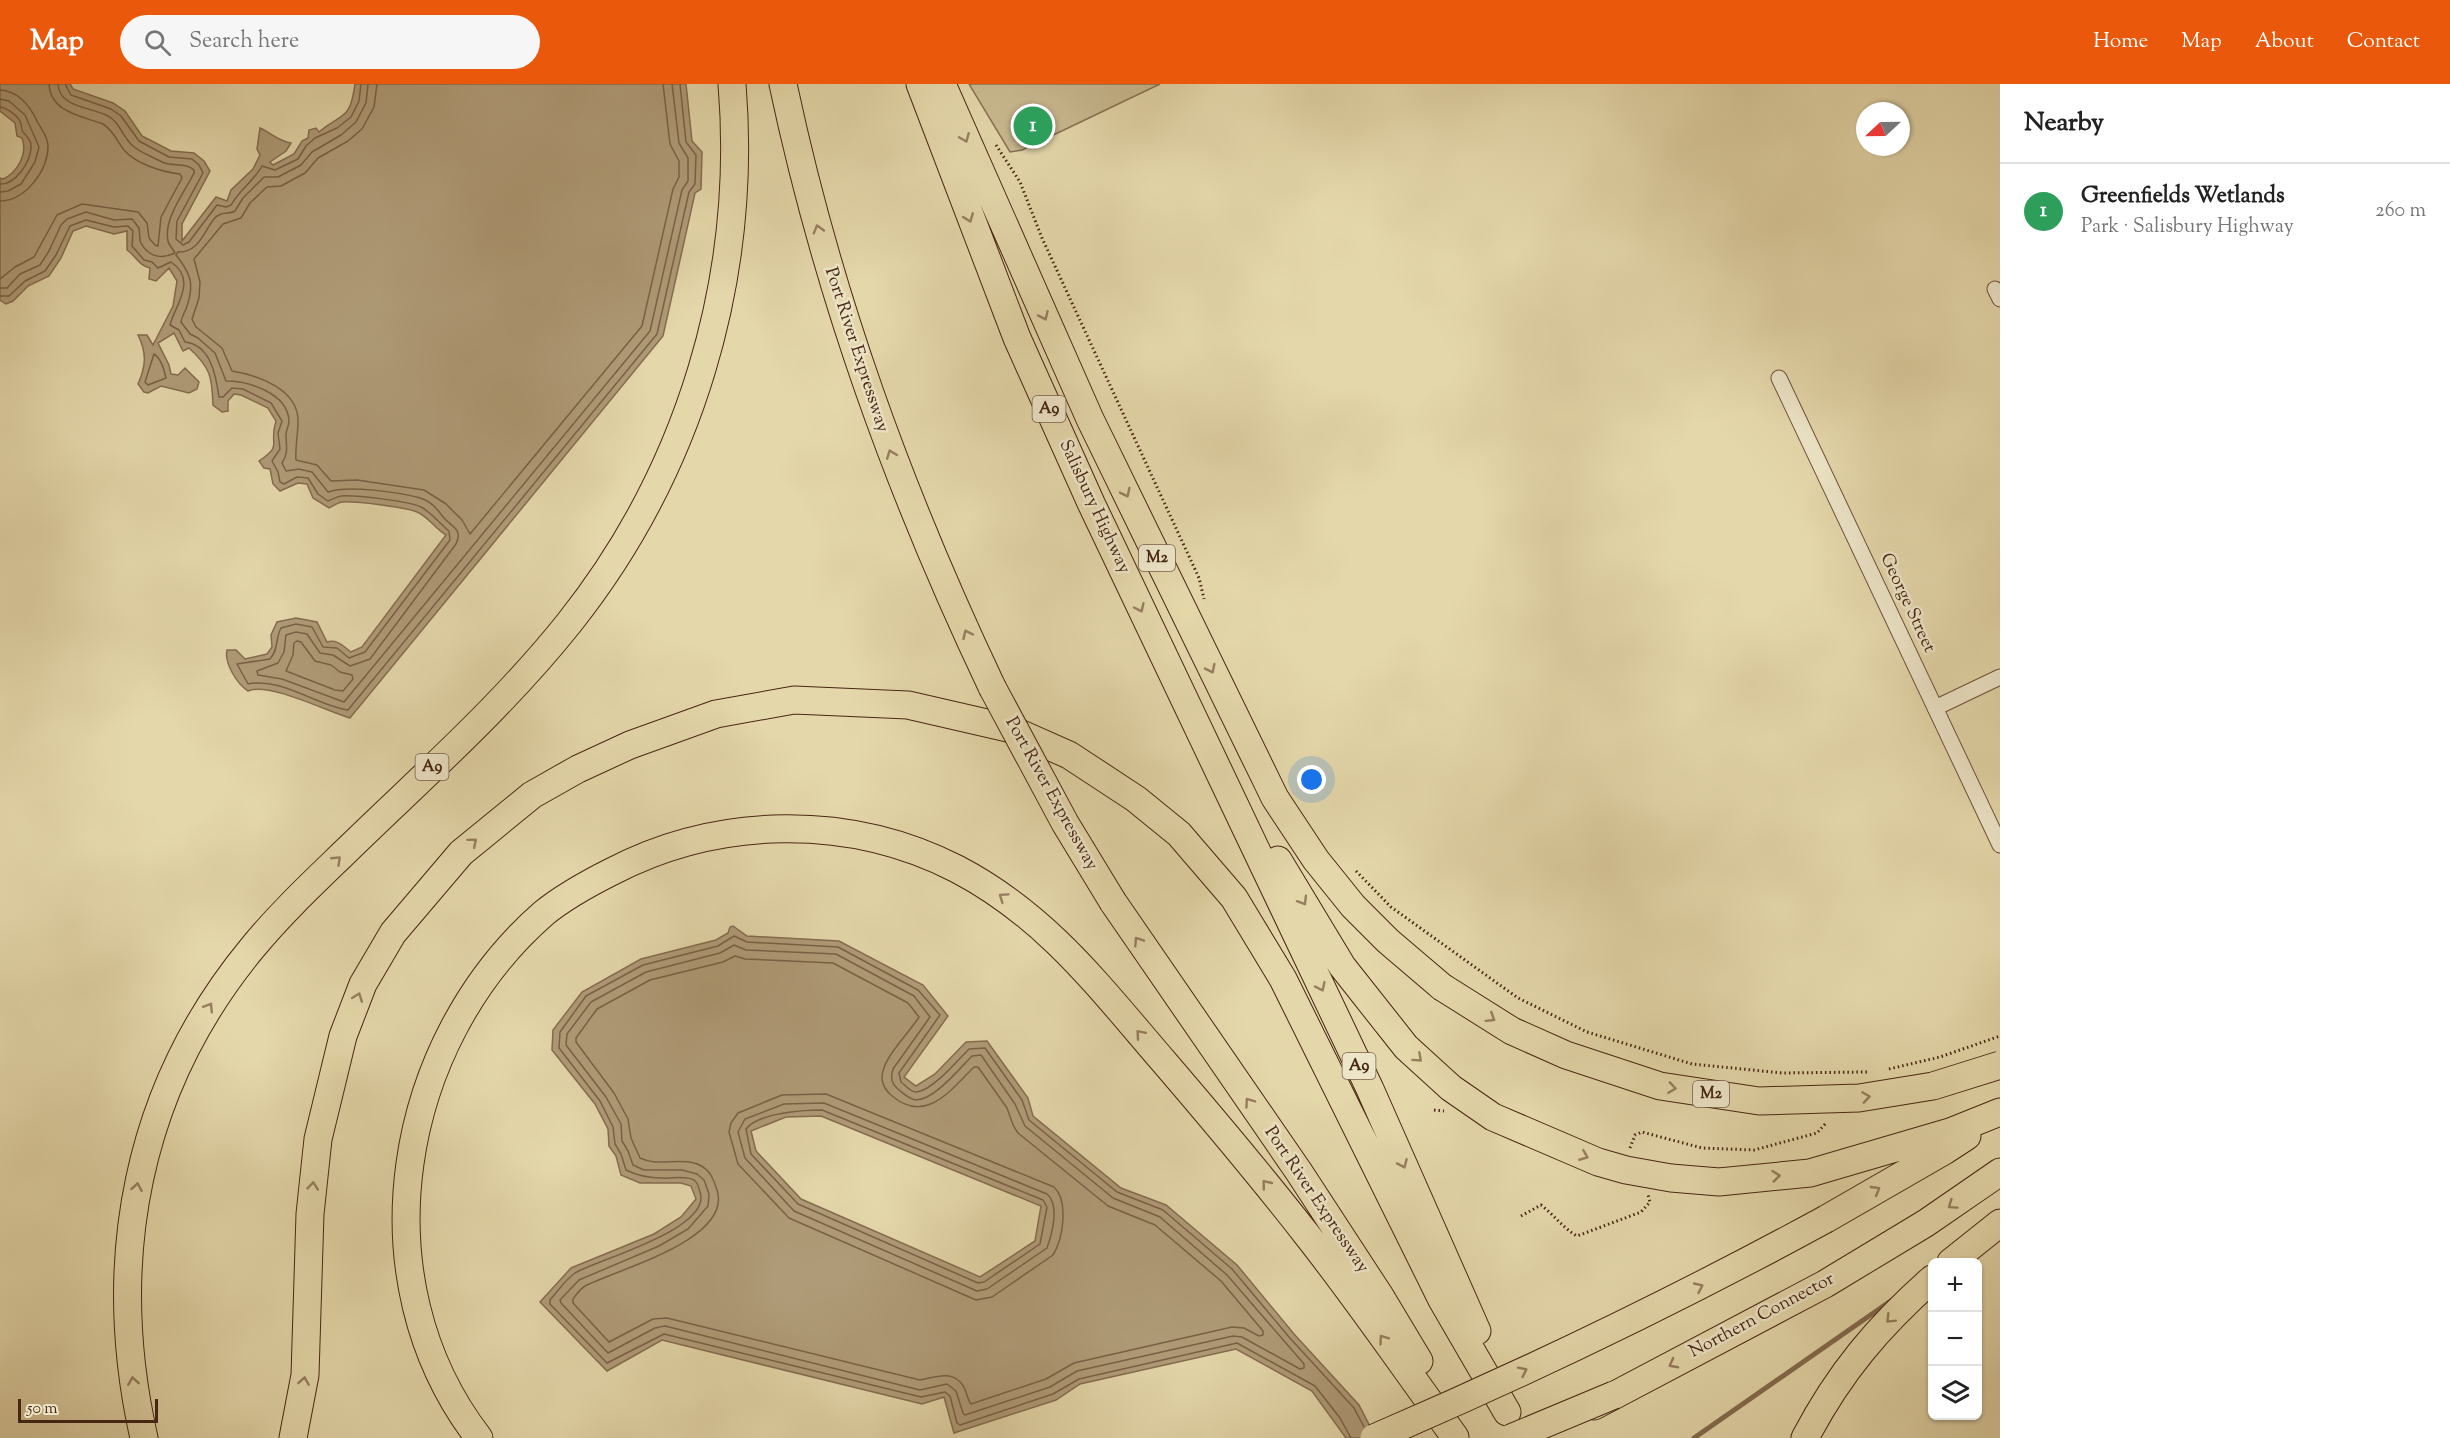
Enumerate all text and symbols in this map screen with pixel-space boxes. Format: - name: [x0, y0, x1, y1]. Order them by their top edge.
- search box: [120, 15, 540, 69]
- text: Map: [30, 22, 84, 62]
- icon: search: [141, 26, 174, 59]
- text: Search here: [189, 26, 299, 58]
- text: Home: [2093, 27, 2148, 57]
- text: Map: [2181, 27, 2222, 57]
- text: About: [2255, 27, 2314, 57]
- text: Contact: [2347, 27, 2420, 57]
- north arrow: [1856, 102, 1910, 156]
- pin: 1: [1014, 104, 1052, 148]
- text: Nearby: [2024, 105, 2104, 142]
- one-way arrow: [958, 131, 970, 142]
- text: Greenfields Wetlands: [2081, 181, 2285, 213]
- text: 1: [2040, 197, 2047, 226]
- text: 260 m: [2375, 197, 2426, 226]
- one-way arrow: [962, 212, 975, 222]
- text: Park · Salisbury Highway: [2081, 213, 2294, 242]
- one-way arrow: [813, 224, 826, 234]
- street label: Port River Expressway: [817, 264, 895, 436]
- one-way arrow: [1037, 310, 1049, 321]
- road number: A9: [1032, 396, 1066, 422]
- street label: Salisbury Highway: [1052, 436, 1136, 578]
- one-way arrow: [886, 450, 898, 461]
- one-way arrow: [1119, 487, 1131, 498]
- road number: M2: [1139, 545, 1175, 571]
- street label: George Street: [1873, 549, 1941, 657]
- one-way arrow: [1133, 601, 1145, 612]
- one-way arrow: [963, 629, 975, 640]
- one-way arrow: [1203, 662, 1215, 673]
- street label: Port River Expressway: [998, 712, 1104, 876]
- road number: A9: [416, 754, 448, 780]
- your location: [1297, 765, 1326, 794]
- one-way arrow: [467, 838, 478, 849]
- one-way arrow: [330, 856, 340, 867]
- one-way arrow: [999, 893, 1010, 904]
- one-way arrow: [1296, 895, 1308, 905]
- one-way arrow: [1134, 937, 1146, 947]
- one-way arrow: [1314, 980, 1326, 991]
- one-way arrow: [351, 992, 363, 1003]
- one-way arrow: [202, 1003, 214, 1013]
- one-way arrow: [1485, 1010, 1495, 1022]
- one-way arrow: [1136, 1030, 1147, 1041]
- one-way arrow: [1411, 1051, 1422, 1062]
- road number: A9: [1342, 1053, 1376, 1079]
- road number: M2: [1693, 1081, 1729, 1107]
- one-way arrow: [1668, 1082, 1677, 1094]
- one-way arrow: [1861, 1091, 1871, 1103]
- one-way arrow: [1245, 1097, 1256, 1108]
- street label: Port River Expressway: [1257, 1121, 1375, 1279]
- one-way arrow: [1578, 1149, 1589, 1161]
- one-way arrow: [1396, 1157, 1408, 1168]
- one-way arrow: [1771, 1170, 1780, 1183]
- one-way arrow: [1262, 1179, 1273, 1190]
- one-way arrow: [306, 1181, 319, 1190]
- one-way arrow: [131, 1182, 143, 1191]
- one-way arrow: [1870, 1185, 1881, 1197]
- one-way arrow: [1947, 1198, 1958, 1209]
- map controls: [1928, 1258, 1982, 1420]
- button: +: [1928, 1258, 1982, 1312]
- street label: Northern Connector: [1685, 1267, 1839, 1365]
- one-way arrow: [1693, 1282, 1704, 1294]
- one-way arrow: [1886, 1312, 1897, 1323]
- button: −: [1928, 1312, 1982, 1366]
- one-way arrow: [1380, 1335, 1391, 1346]
- one-way arrow: [1669, 1357, 1679, 1368]
- one-way arrow: [1517, 1366, 1528, 1378]
- button: layers: [1928, 1366, 1982, 1420]
- one-way arrow: [127, 1376, 139, 1385]
- one-way arrow: [297, 1376, 310, 1386]
- scale bar: [18, 1396, 158, 1424]
- text: 50 m: [27, 1398, 58, 1421]

